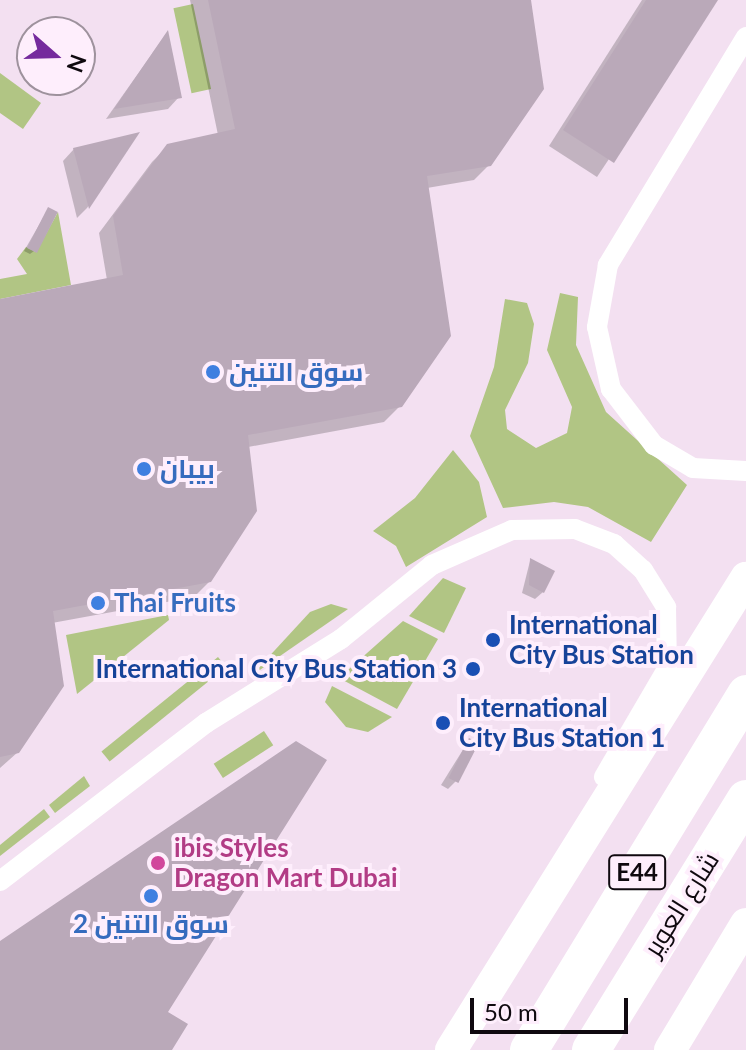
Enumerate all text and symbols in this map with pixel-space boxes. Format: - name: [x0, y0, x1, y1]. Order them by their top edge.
- north arrow: [16, 16, 96, 96]
- text: N: [62, 51, 93, 76]
- place label: سوق التنين: [229, 356, 363, 388]
- marker: سوق التنين: [204, 363, 222, 381]
- place label: بيبان: [160, 453, 215, 485]
- marker: بيبان: [135, 460, 153, 478]
- place label: Thai Fruits: [114, 587, 236, 619]
- marker: Thai Fruits: [89, 594, 107, 612]
- place label: International City Bus Station: [509, 609, 695, 670]
- marker: International City Bus Station: [484, 631, 502, 649]
- place label: International City Bus Station 3: [95, 653, 457, 685]
- marker: International City Bus Station 3: [464, 660, 482, 678]
- place label: International City Bus Station 1: [459, 692, 666, 754]
- marker: International City Bus Station 1: [434, 714, 452, 732]
- place label: ibis Styles Dragon Mart Dubai: [174, 832, 398, 894]
- street label: شارع العوير: [637, 846, 725, 962]
- road number: E44: [607, 852, 667, 892]
- marker: ibis Styles Dragon Mart Dubai: [149, 854, 167, 872]
- marker: سوق التنين 2: [142, 887, 160, 905]
- place label: سوق التنين 2: [73, 908, 229, 940]
- scale bar: [474, 982, 632, 1032]
- text: 50 m: [484, 997, 538, 1026]

